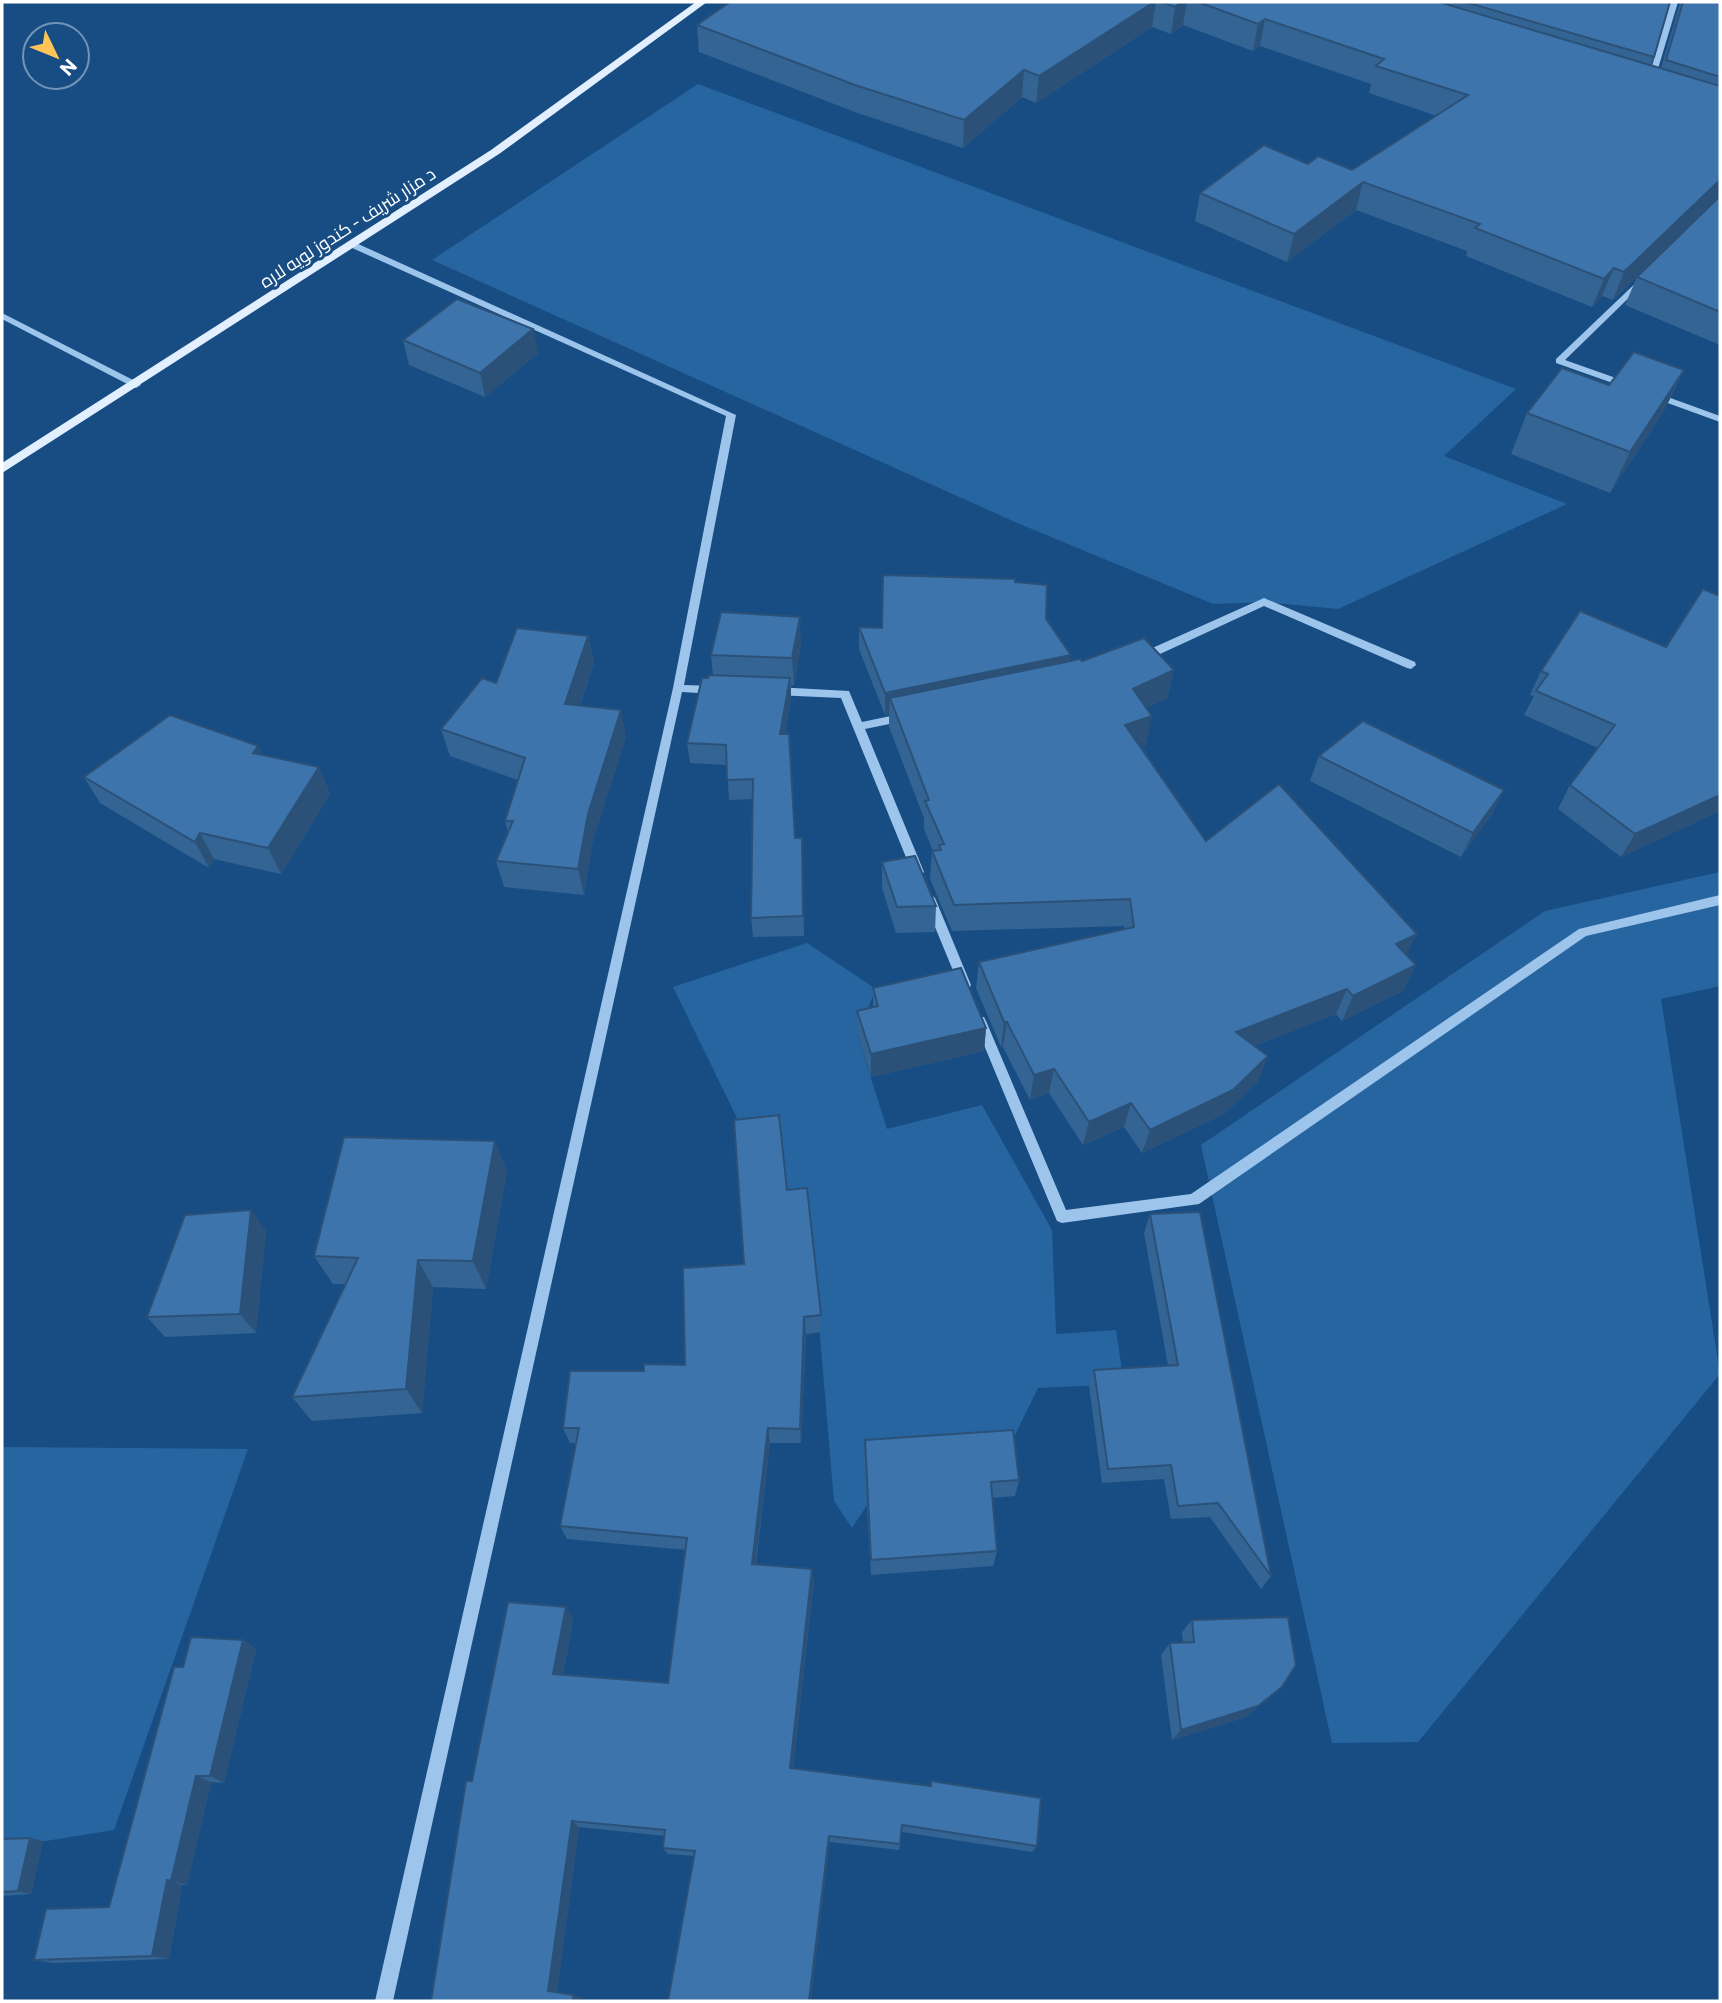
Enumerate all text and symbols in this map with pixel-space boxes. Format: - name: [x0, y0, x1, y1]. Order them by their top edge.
- north arrow: [21, 21, 91, 91]
- text: N: [56, 55, 82, 81]
- street label: د مزار شریف - کندوز لویه لاره: [255, 162, 440, 293]

